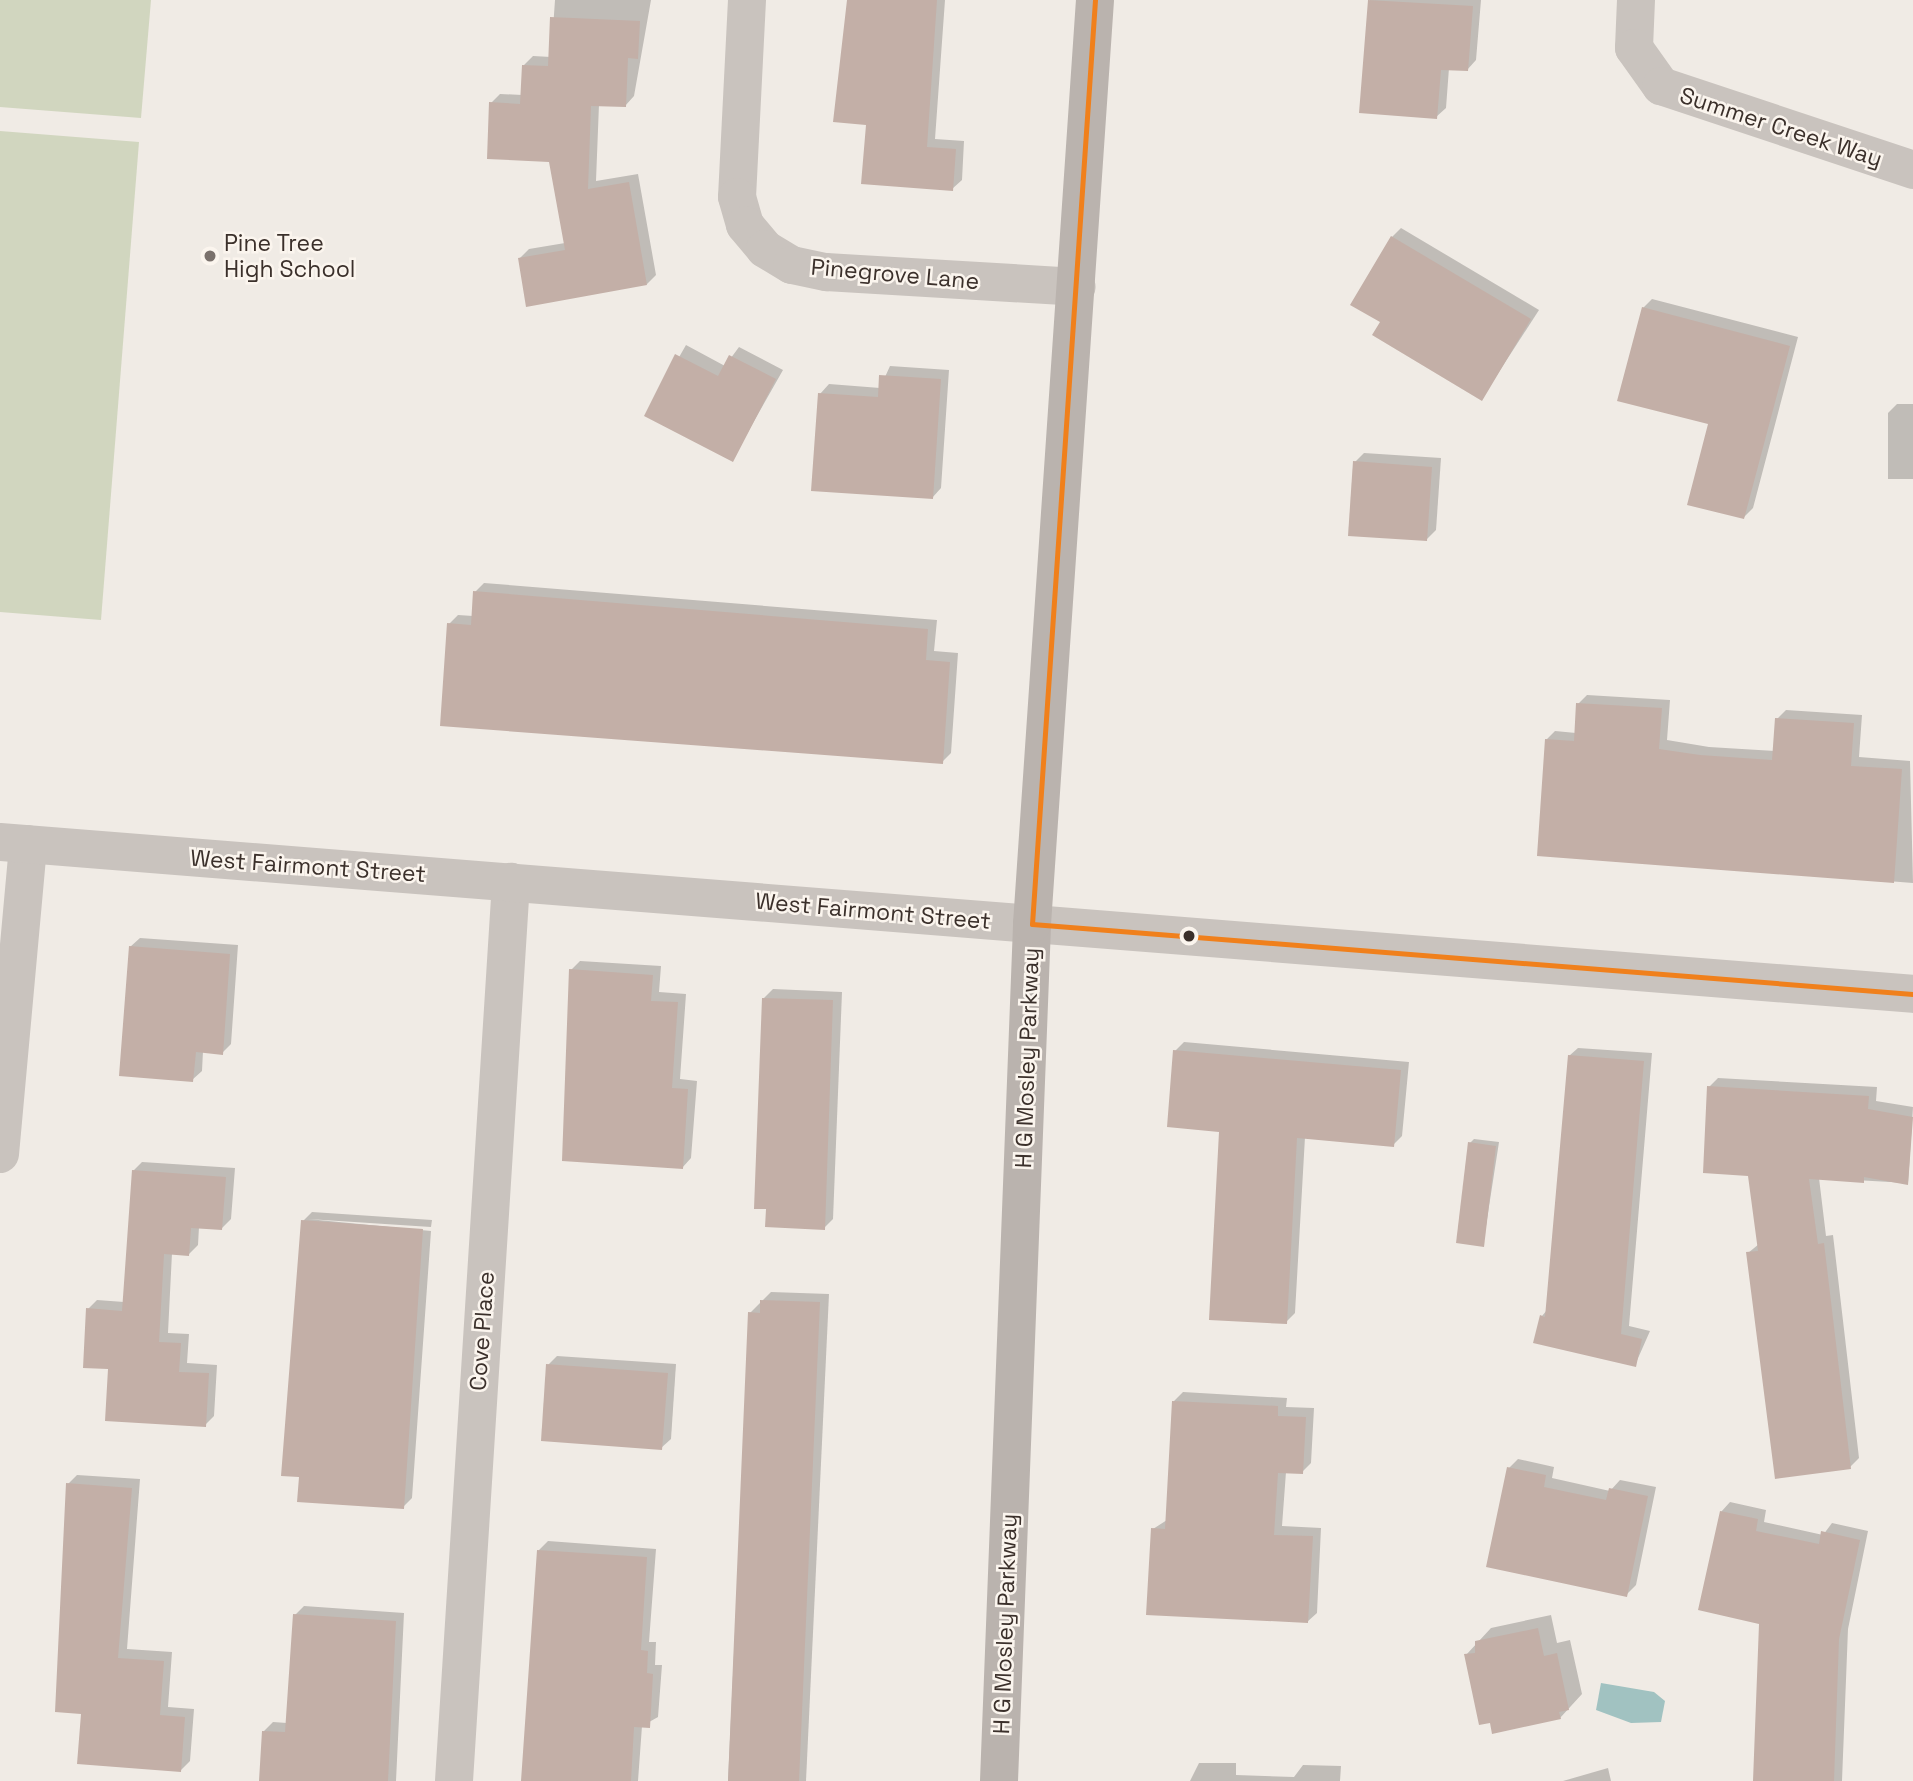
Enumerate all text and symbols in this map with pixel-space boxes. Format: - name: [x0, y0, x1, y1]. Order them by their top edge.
- street label: Summer Creek Way: [1676, 81, 1886, 173]
- place label: Pine Tree High School: [224, 229, 356, 283]
- marker: Pine Tree High School: [202, 248, 218, 264]
- street label: Pinegrove Lane: [810, 253, 980, 295]
- street label: West Fairmont Street: [189, 844, 427, 888]
- street label: West Fairmont Street: [754, 887, 992, 935]
- unlabelled marker: [1182, 929, 1196, 943]
- street label: H G Mosley Parkway: [1009, 947, 1045, 1169]
- street label: Cove Place: [464, 1270, 500, 1392]
- street label: H G Mosley Parkway: [987, 1513, 1023, 1735]

